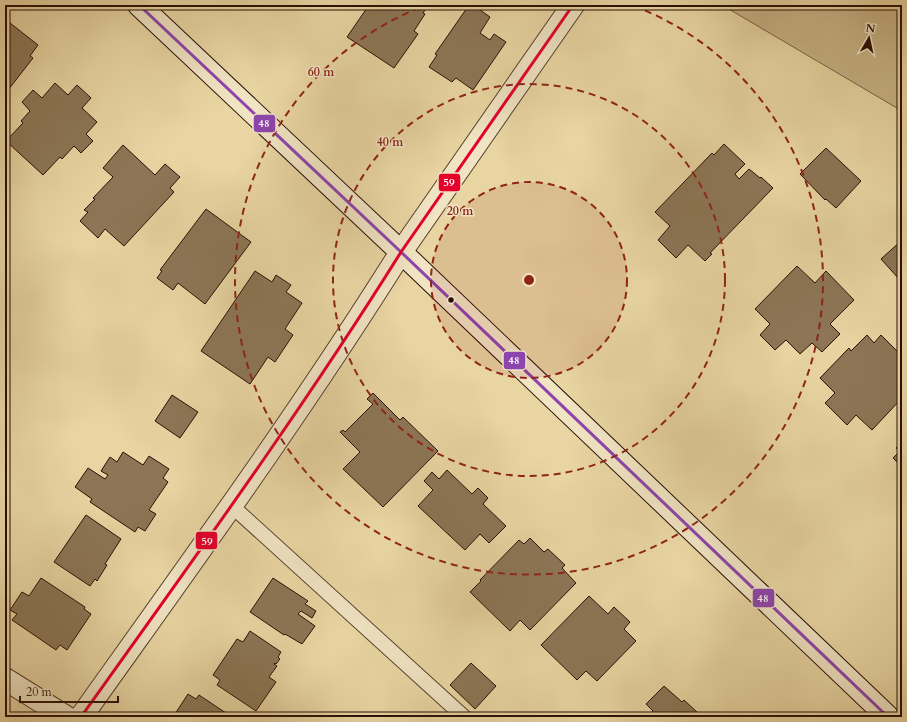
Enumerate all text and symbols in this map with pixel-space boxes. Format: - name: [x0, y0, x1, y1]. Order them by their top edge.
- north arrow: [849, 18, 889, 58]
- text: N: [865, 20, 877, 37]
- text: 60 m: [308, 64, 335, 80]
- line badge: 48: [253, 114, 276, 133]
- text: 48: [258, 116, 270, 131]
- text: 40 m: [377, 134, 404, 150]
- line badge: 59: [438, 173, 461, 192]
- text: 59: [443, 175, 455, 190]
- text: 20 m: [447, 203, 474, 219]
- centre of rings: [522, 273, 536, 287]
- unlabelled marker: [446, 295, 456, 305]
- line badge: 48: [503, 351, 526, 370]
- text: 48: [508, 353, 520, 368]
- line badge: 59: [195, 531, 218, 550]
- text: 59: [201, 534, 213, 549]
- line badge: 48: [752, 588, 775, 608]
- text: 48: [757, 591, 769, 606]
- scale bar: [20, 678, 118, 704]
- text: 20 m: [26, 684, 53, 700]

